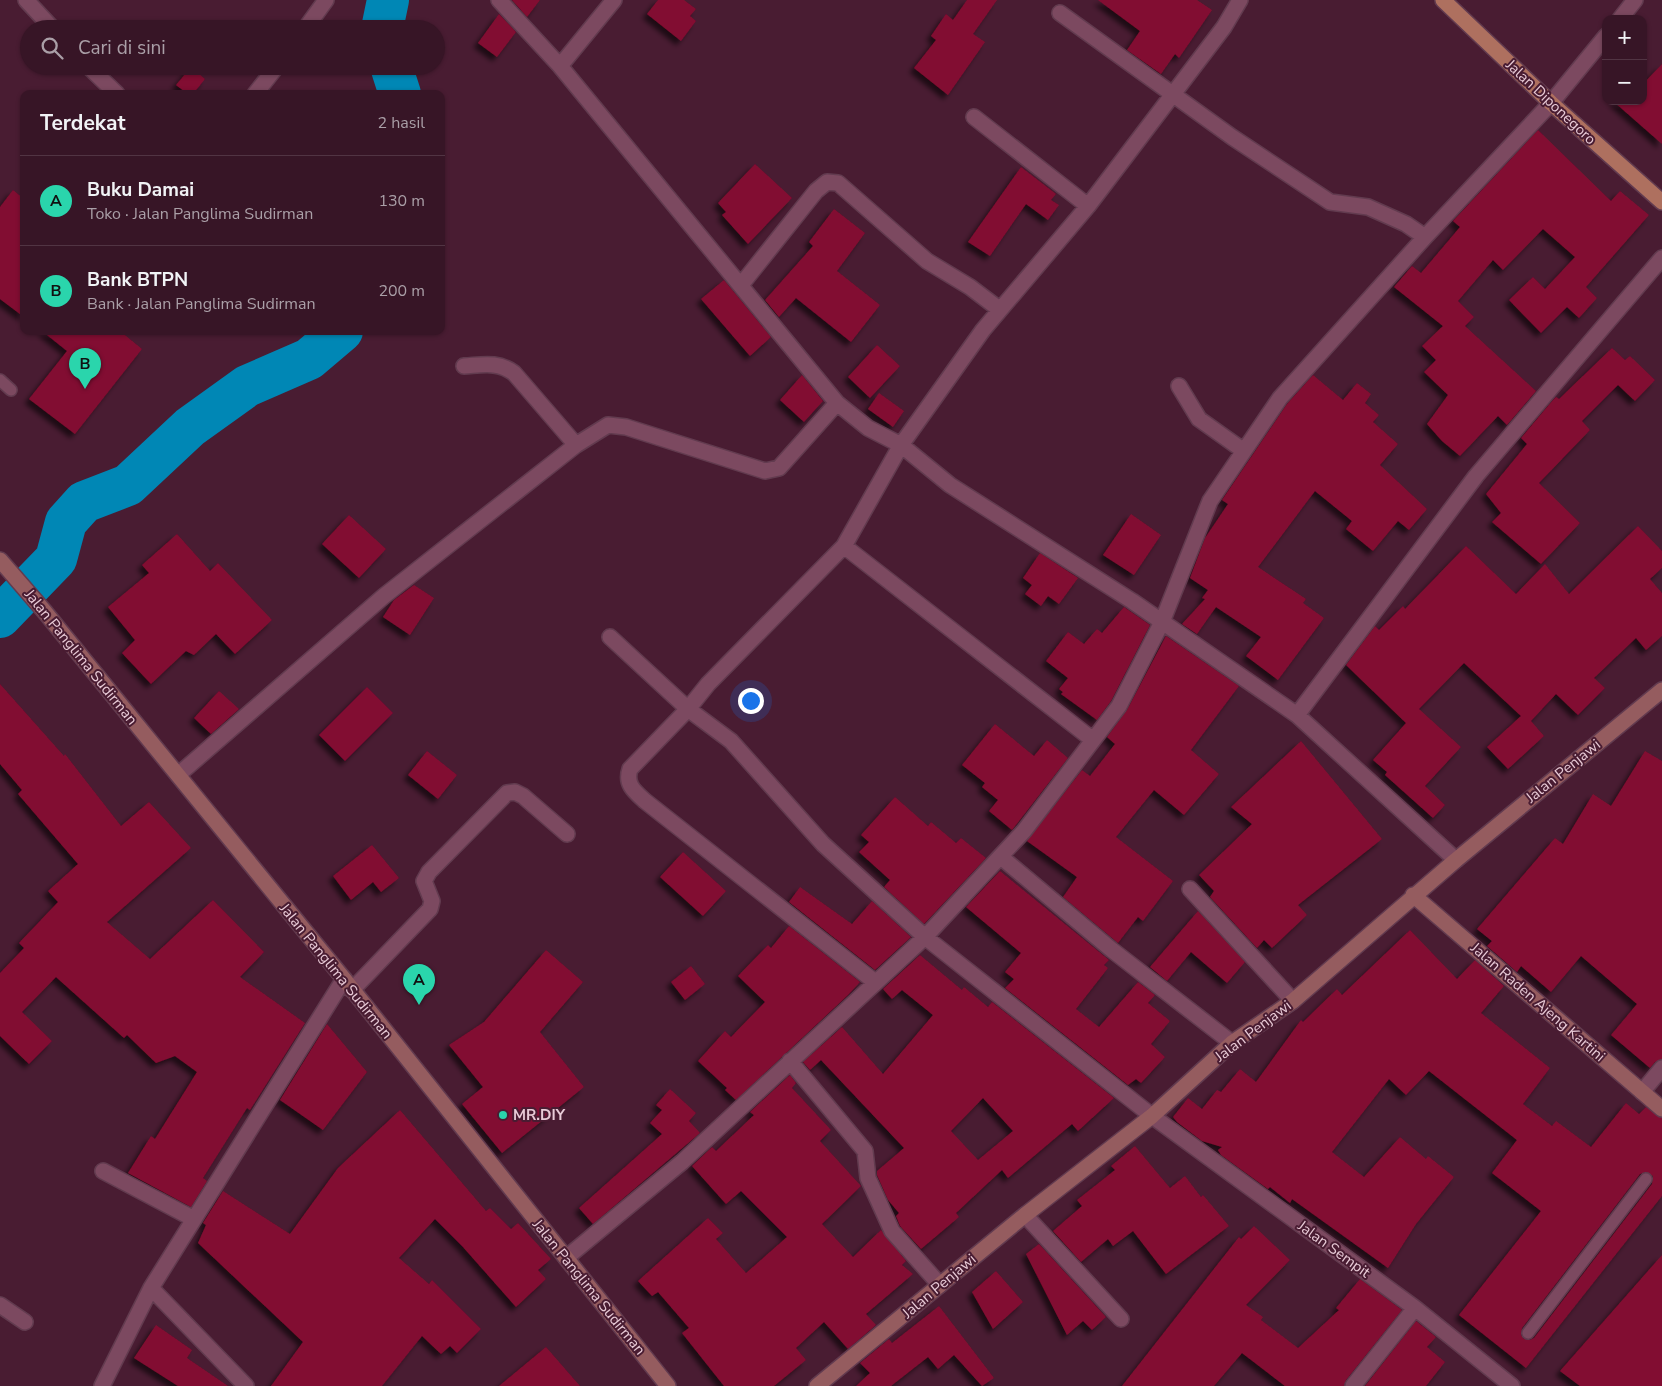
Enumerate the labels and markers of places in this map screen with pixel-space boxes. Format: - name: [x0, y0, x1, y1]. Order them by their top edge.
- pin: B: [69, 348, 101, 389]
- pin: A: [403, 964, 435, 1005]
- place label: MR.DIY: [513, 1105, 566, 1125]
- marker: MR.DIY: [497, 1109, 509, 1121]

